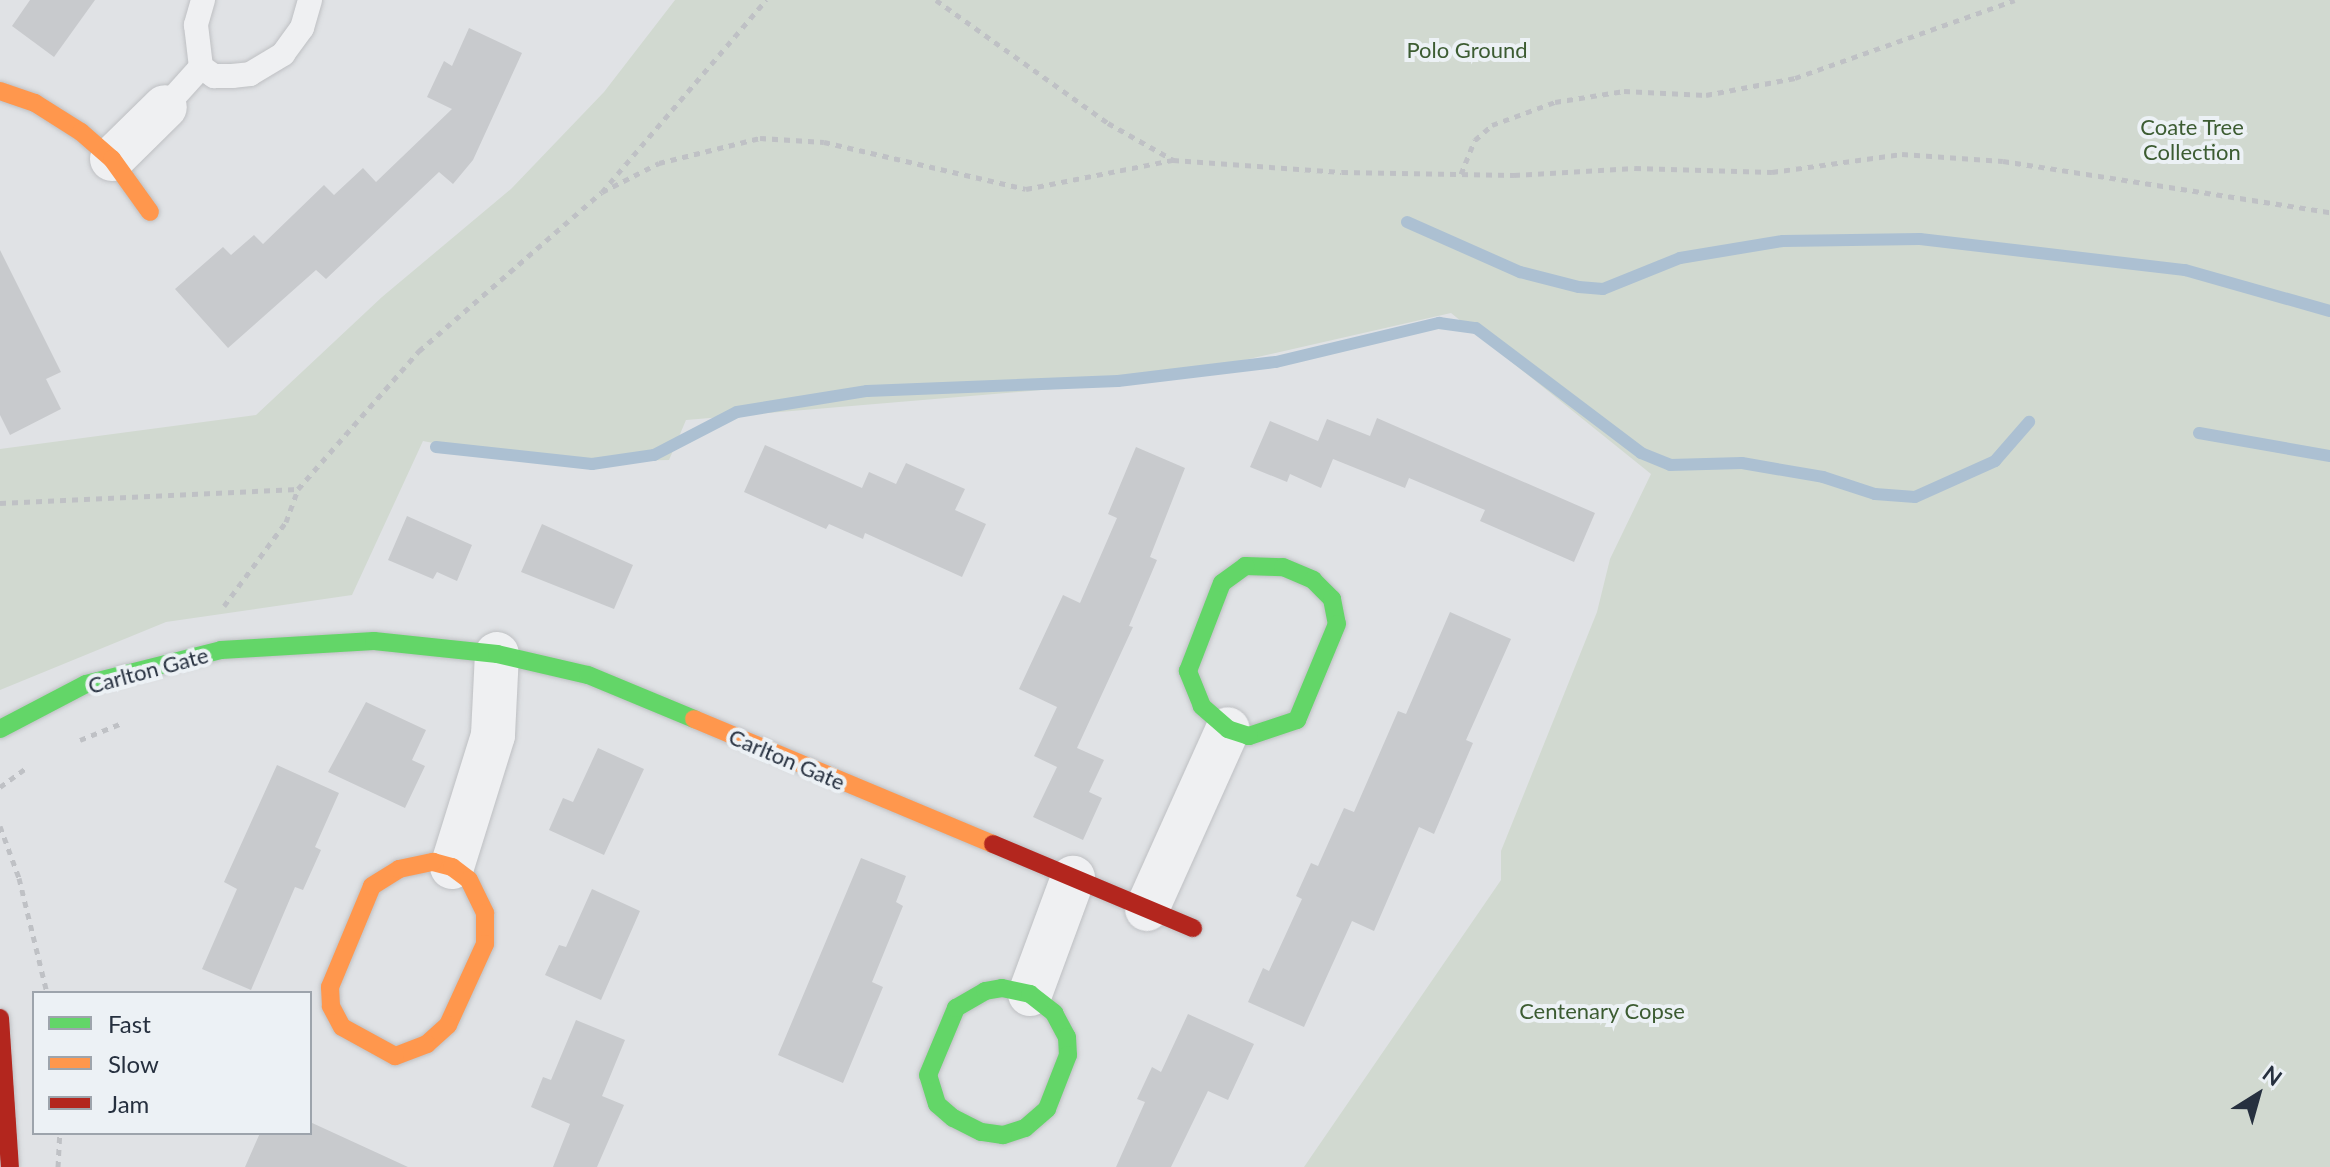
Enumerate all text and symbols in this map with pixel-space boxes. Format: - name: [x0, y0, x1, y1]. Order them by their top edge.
- park label: Polo Ground: [1406, 37, 1528, 63]
- park label: Coate Tree Collection: [2140, 113, 2244, 164]
- street label: Carlton Gate: [85, 641, 211, 699]
- street label: Carlton Gate: [725, 723, 849, 795]
- legend: [32, 991, 312, 1135]
- park label: Centenary Copse: [1519, 998, 1685, 1024]
- text: Fast: [108, 1009, 151, 1038]
- text: Slow: [108, 1049, 159, 1078]
- north arrow: [2218, 1055, 2298, 1135]
- text: N: [2258, 1060, 2288, 1091]
- text: Jam: [108, 1089, 149, 1118]

